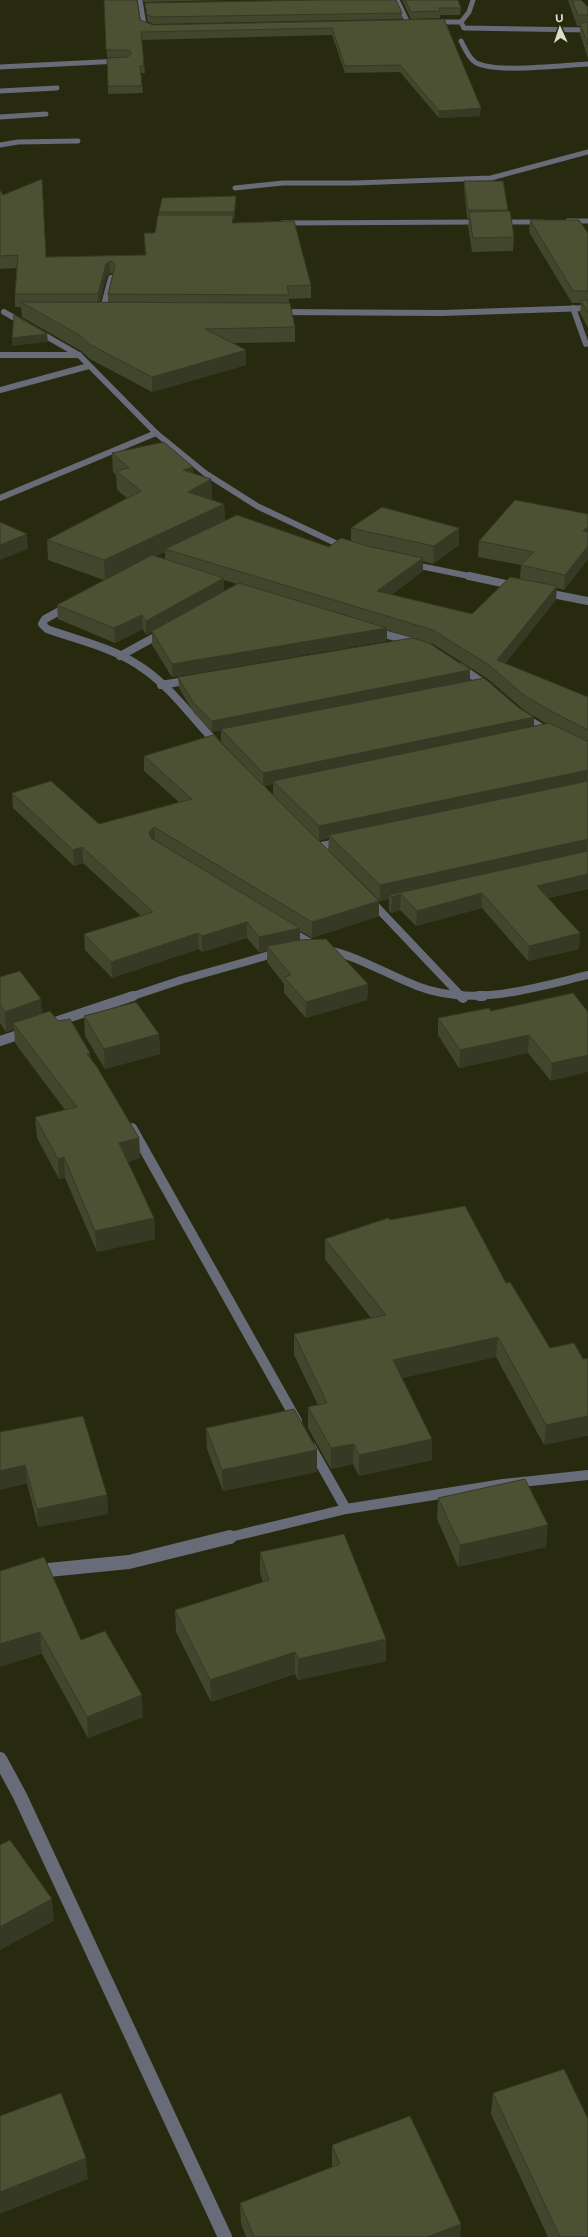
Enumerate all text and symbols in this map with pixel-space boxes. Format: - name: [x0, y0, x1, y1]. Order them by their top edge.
- north arrow: [540, 8, 580, 48]
- text: U: [555, 11, 564, 25]

